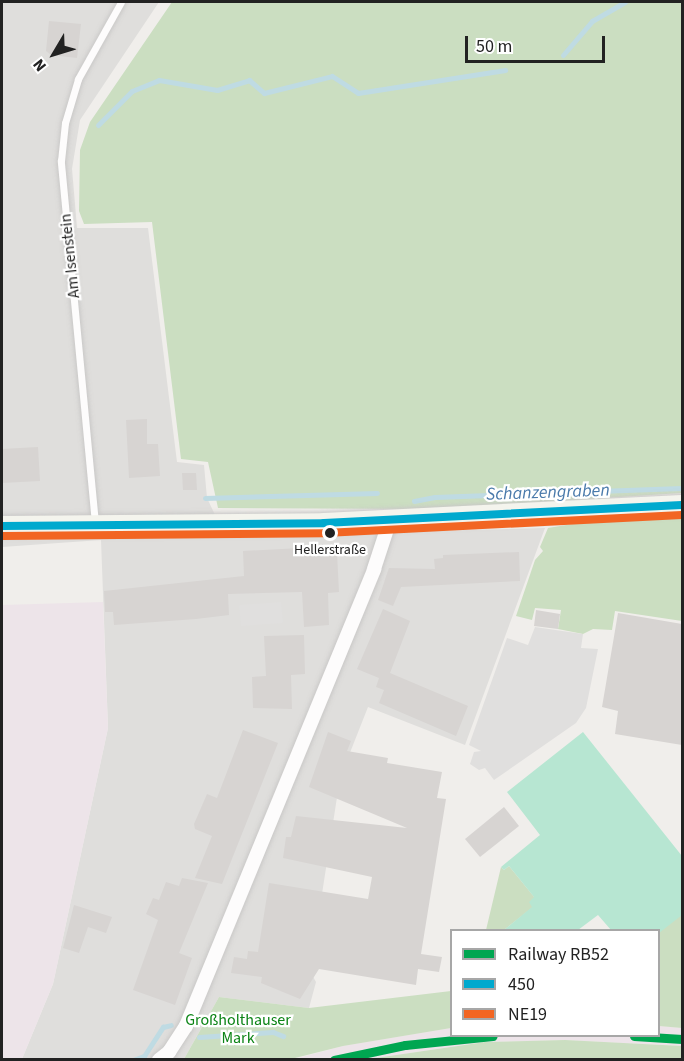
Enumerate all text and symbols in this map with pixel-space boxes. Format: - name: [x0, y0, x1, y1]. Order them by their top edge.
- north arrow: [24, 24, 84, 84]
- scale bar: [468, 24, 608, 62]
- text: 50 m: [476, 34, 512, 59]
- text: N: [28, 54, 52, 76]
- street label: Am Isenstein: [56, 213, 84, 299]
- water label: Schanzengraben: [486, 480, 610, 506]
- marker: Hellerstraße: [324, 527, 336, 539]
- place label: Hellerstraße: [294, 542, 366, 558]
- legend: [450, 929, 660, 1037]
- text: Railway RB52: [508, 942, 609, 967]
- text: 450: [508, 972, 535, 997]
- text: NE19: [508, 1002, 547, 1027]
- park label: Großholthauser Mark: [185, 1010, 291, 1048]

